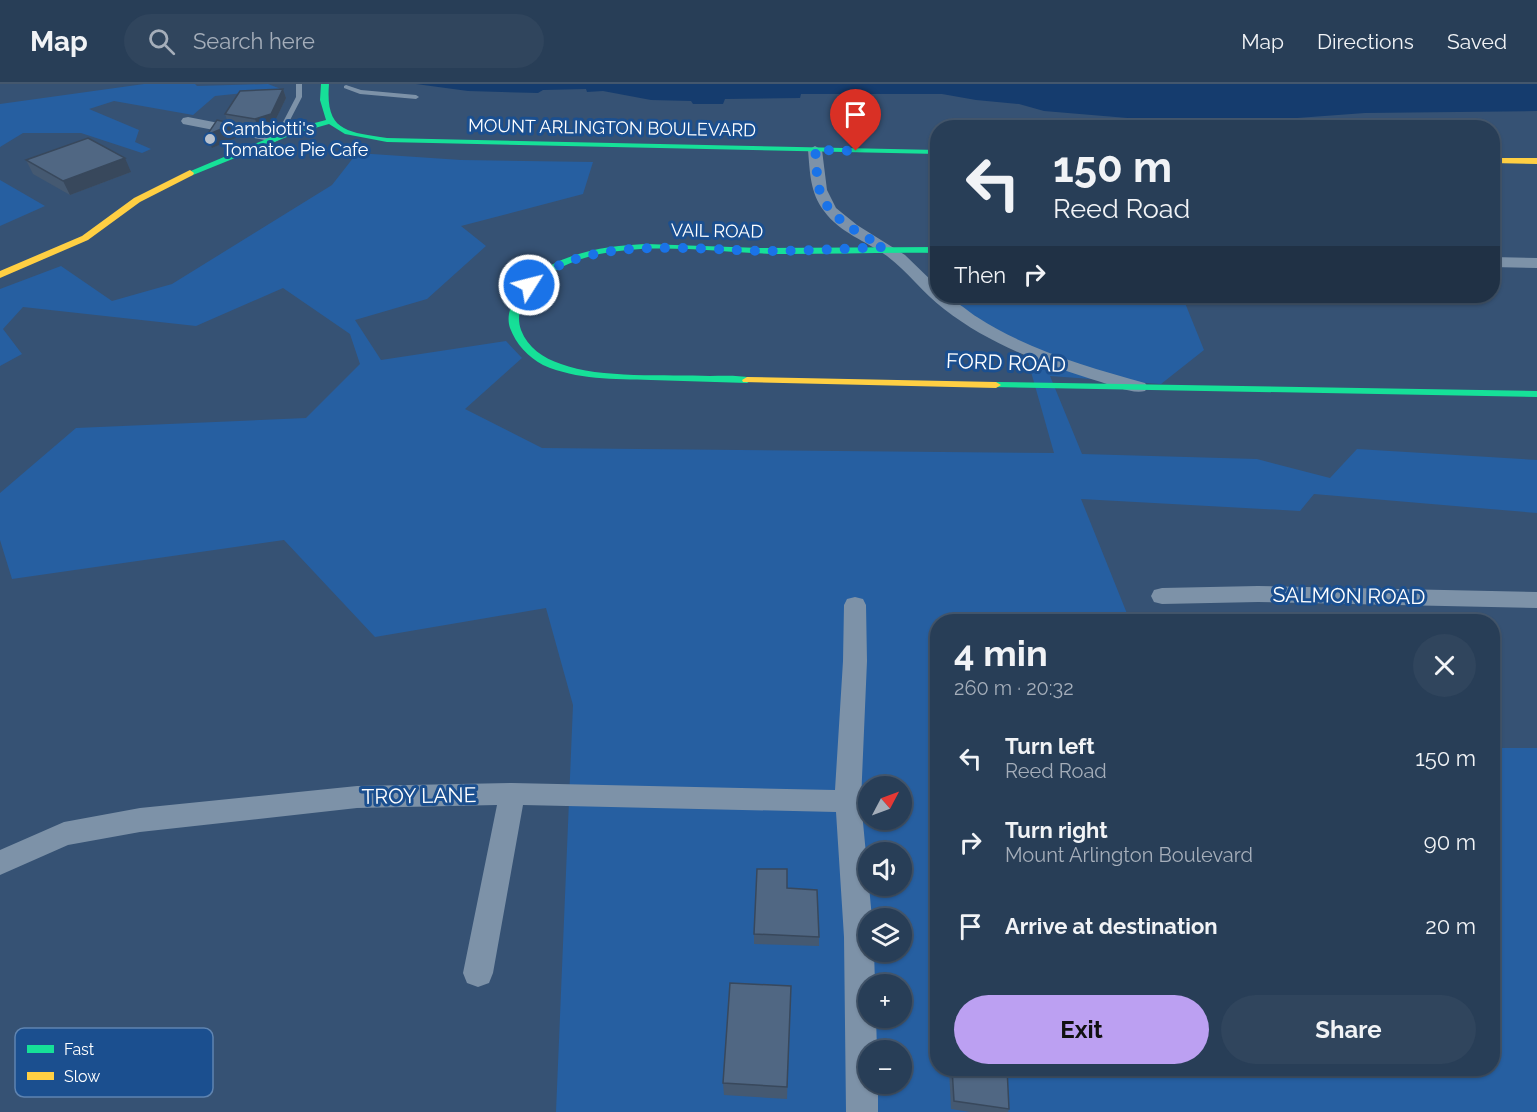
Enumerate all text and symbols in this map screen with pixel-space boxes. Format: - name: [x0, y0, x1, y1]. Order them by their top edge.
- search box: [124, 14, 544, 68]
- text: Map: [30, 25, 88, 58]
- icon: search: [145, 25, 178, 58]
- text: Search here: [193, 28, 315, 54]
- text: Map: [1241, 29, 1284, 54]
- text: Directions: [1317, 29, 1414, 54]
- text: Saved: [1447, 29, 1507, 54]
- pin: [830, 89, 881, 151]
- icon: arrive: [839, 98, 872, 131]
- street label: MOUNT ARLINGTON BOULEVARD: [468, 114, 756, 141]
- place label: Cambiotti's Tomatoe Pie Cafe: [222, 118, 369, 160]
- marker: Cambiotti's Tomatoe Pie Cafe: [203, 132, 217, 146]
- text: 150 m: [1053, 143, 1172, 192]
- icon: left: [954, 144, 1032, 222]
- text: Reed Road: [1053, 193, 1190, 224]
- street label: VAIL ROAD: [671, 219, 763, 242]
- position arrow: [497, 253, 561, 317]
- icon: right: [1018, 258, 1051, 291]
- text: Then: [954, 262, 1006, 288]
- street label: FORD ROAD: [946, 348, 1066, 377]
- street label: SALMON ROAD: [1272, 582, 1426, 609]
- text: 4 min: [954, 632, 1048, 674]
- button: close: [1413, 634, 1476, 697]
- text: 260 m · 20:32: [954, 676, 1074, 700]
- text: Turn left: [1005, 733, 1095, 759]
- icon: left: [954, 742, 987, 775]
- text: 150 m: [1415, 745, 1476, 771]
- text: Reed Road: [1005, 759, 1107, 783]
- north arrow: [858, 776, 912, 830]
- map controls: [858, 776, 912, 1094]
- street label: TROY LANE: [361, 782, 477, 809]
- text: Turn right: [1005, 817, 1108, 843]
- icon: right: [954, 826, 987, 859]
- text: 90 m: [1424, 829, 1476, 855]
- button: sound: [858, 842, 912, 896]
- text: Mount Arlington Boulevard: [1005, 843, 1253, 867]
- button: layers: [858, 908, 912, 962]
- icon: arrive: [954, 910, 987, 943]
- text: Arrive at destination: [1005, 913, 1218, 939]
- text: 20 m: [1425, 913, 1476, 939]
- button: +: [858, 974, 912, 1028]
- button: Exit: [954, 995, 1209, 1064]
- button: Share: [1221, 995, 1476, 1064]
- legend: [15, 1028, 213, 1097]
- text: Fast: [64, 1040, 95, 1059]
- button: −: [858, 1040, 912, 1094]
- text: Slow: [64, 1067, 100, 1086]

